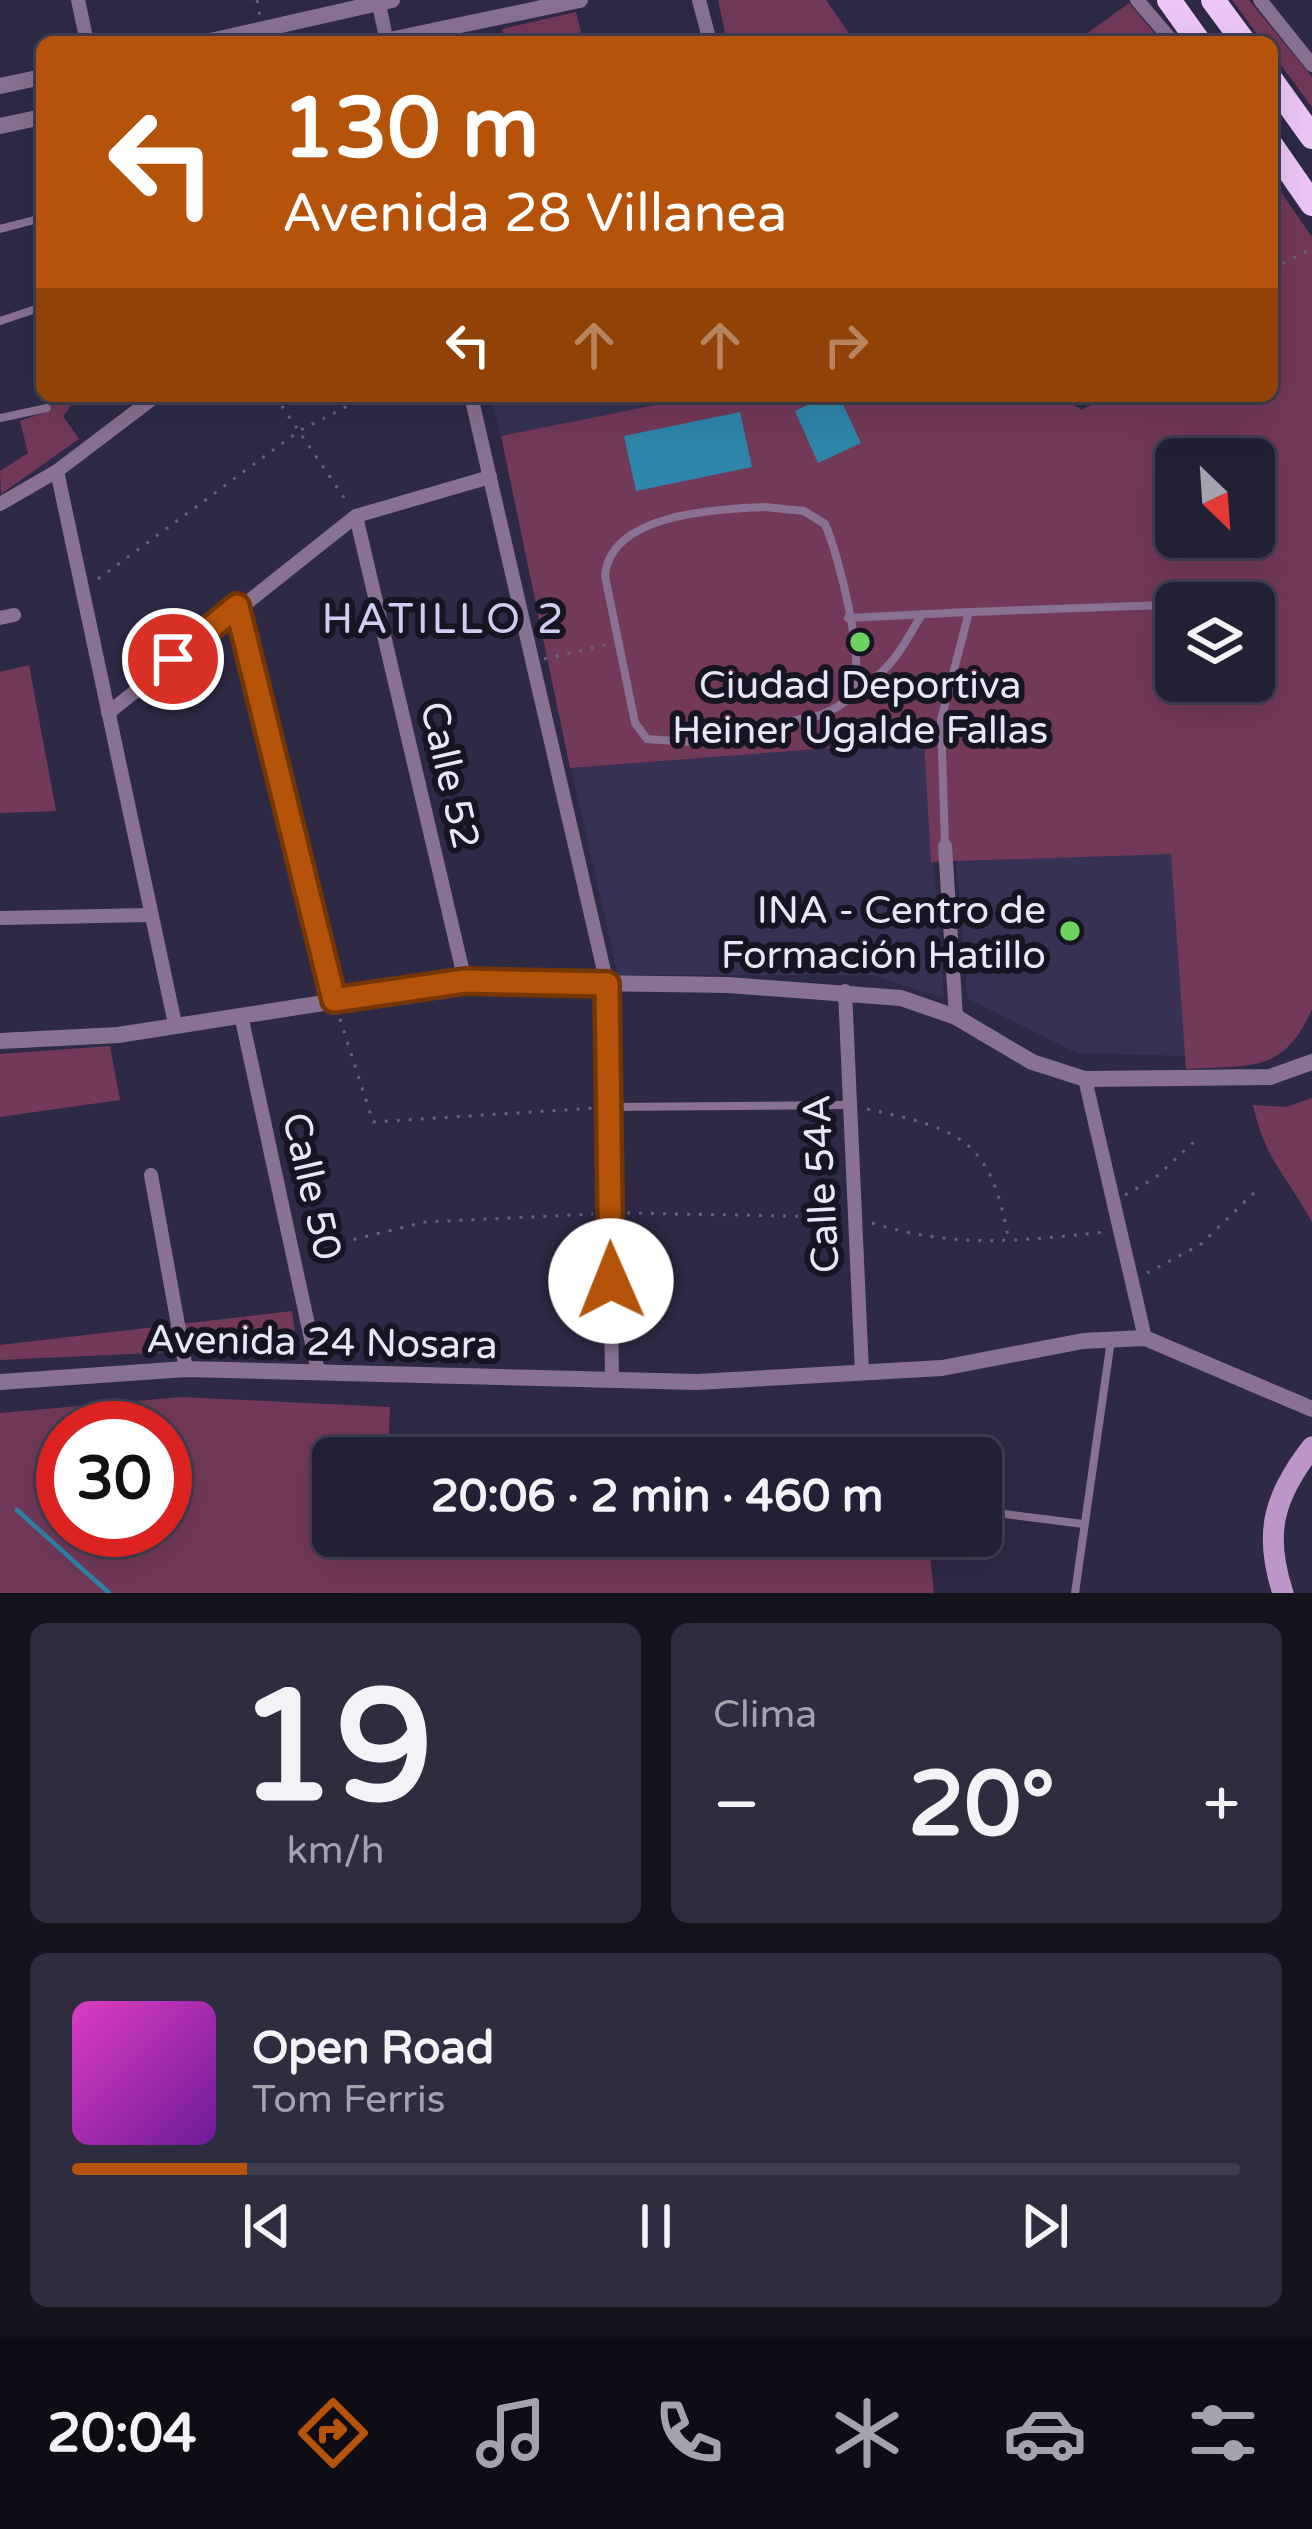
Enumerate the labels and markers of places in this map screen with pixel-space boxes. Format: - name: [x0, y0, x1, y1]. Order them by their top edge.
- pin: [122, 608, 224, 710]
- marker: Ciudad Deportiva Heiner Ugalde Fallas: [847, 629, 873, 655]
- place label: Ciudad Deportiva Heiner Ugalde Fallas: [672, 662, 1048, 754]
- place label: INA - Centro de Formación Hatillo: [721, 887, 1046, 979]
- marker: INA - Centro de Formación Hatillo: [1057, 918, 1083, 944]

